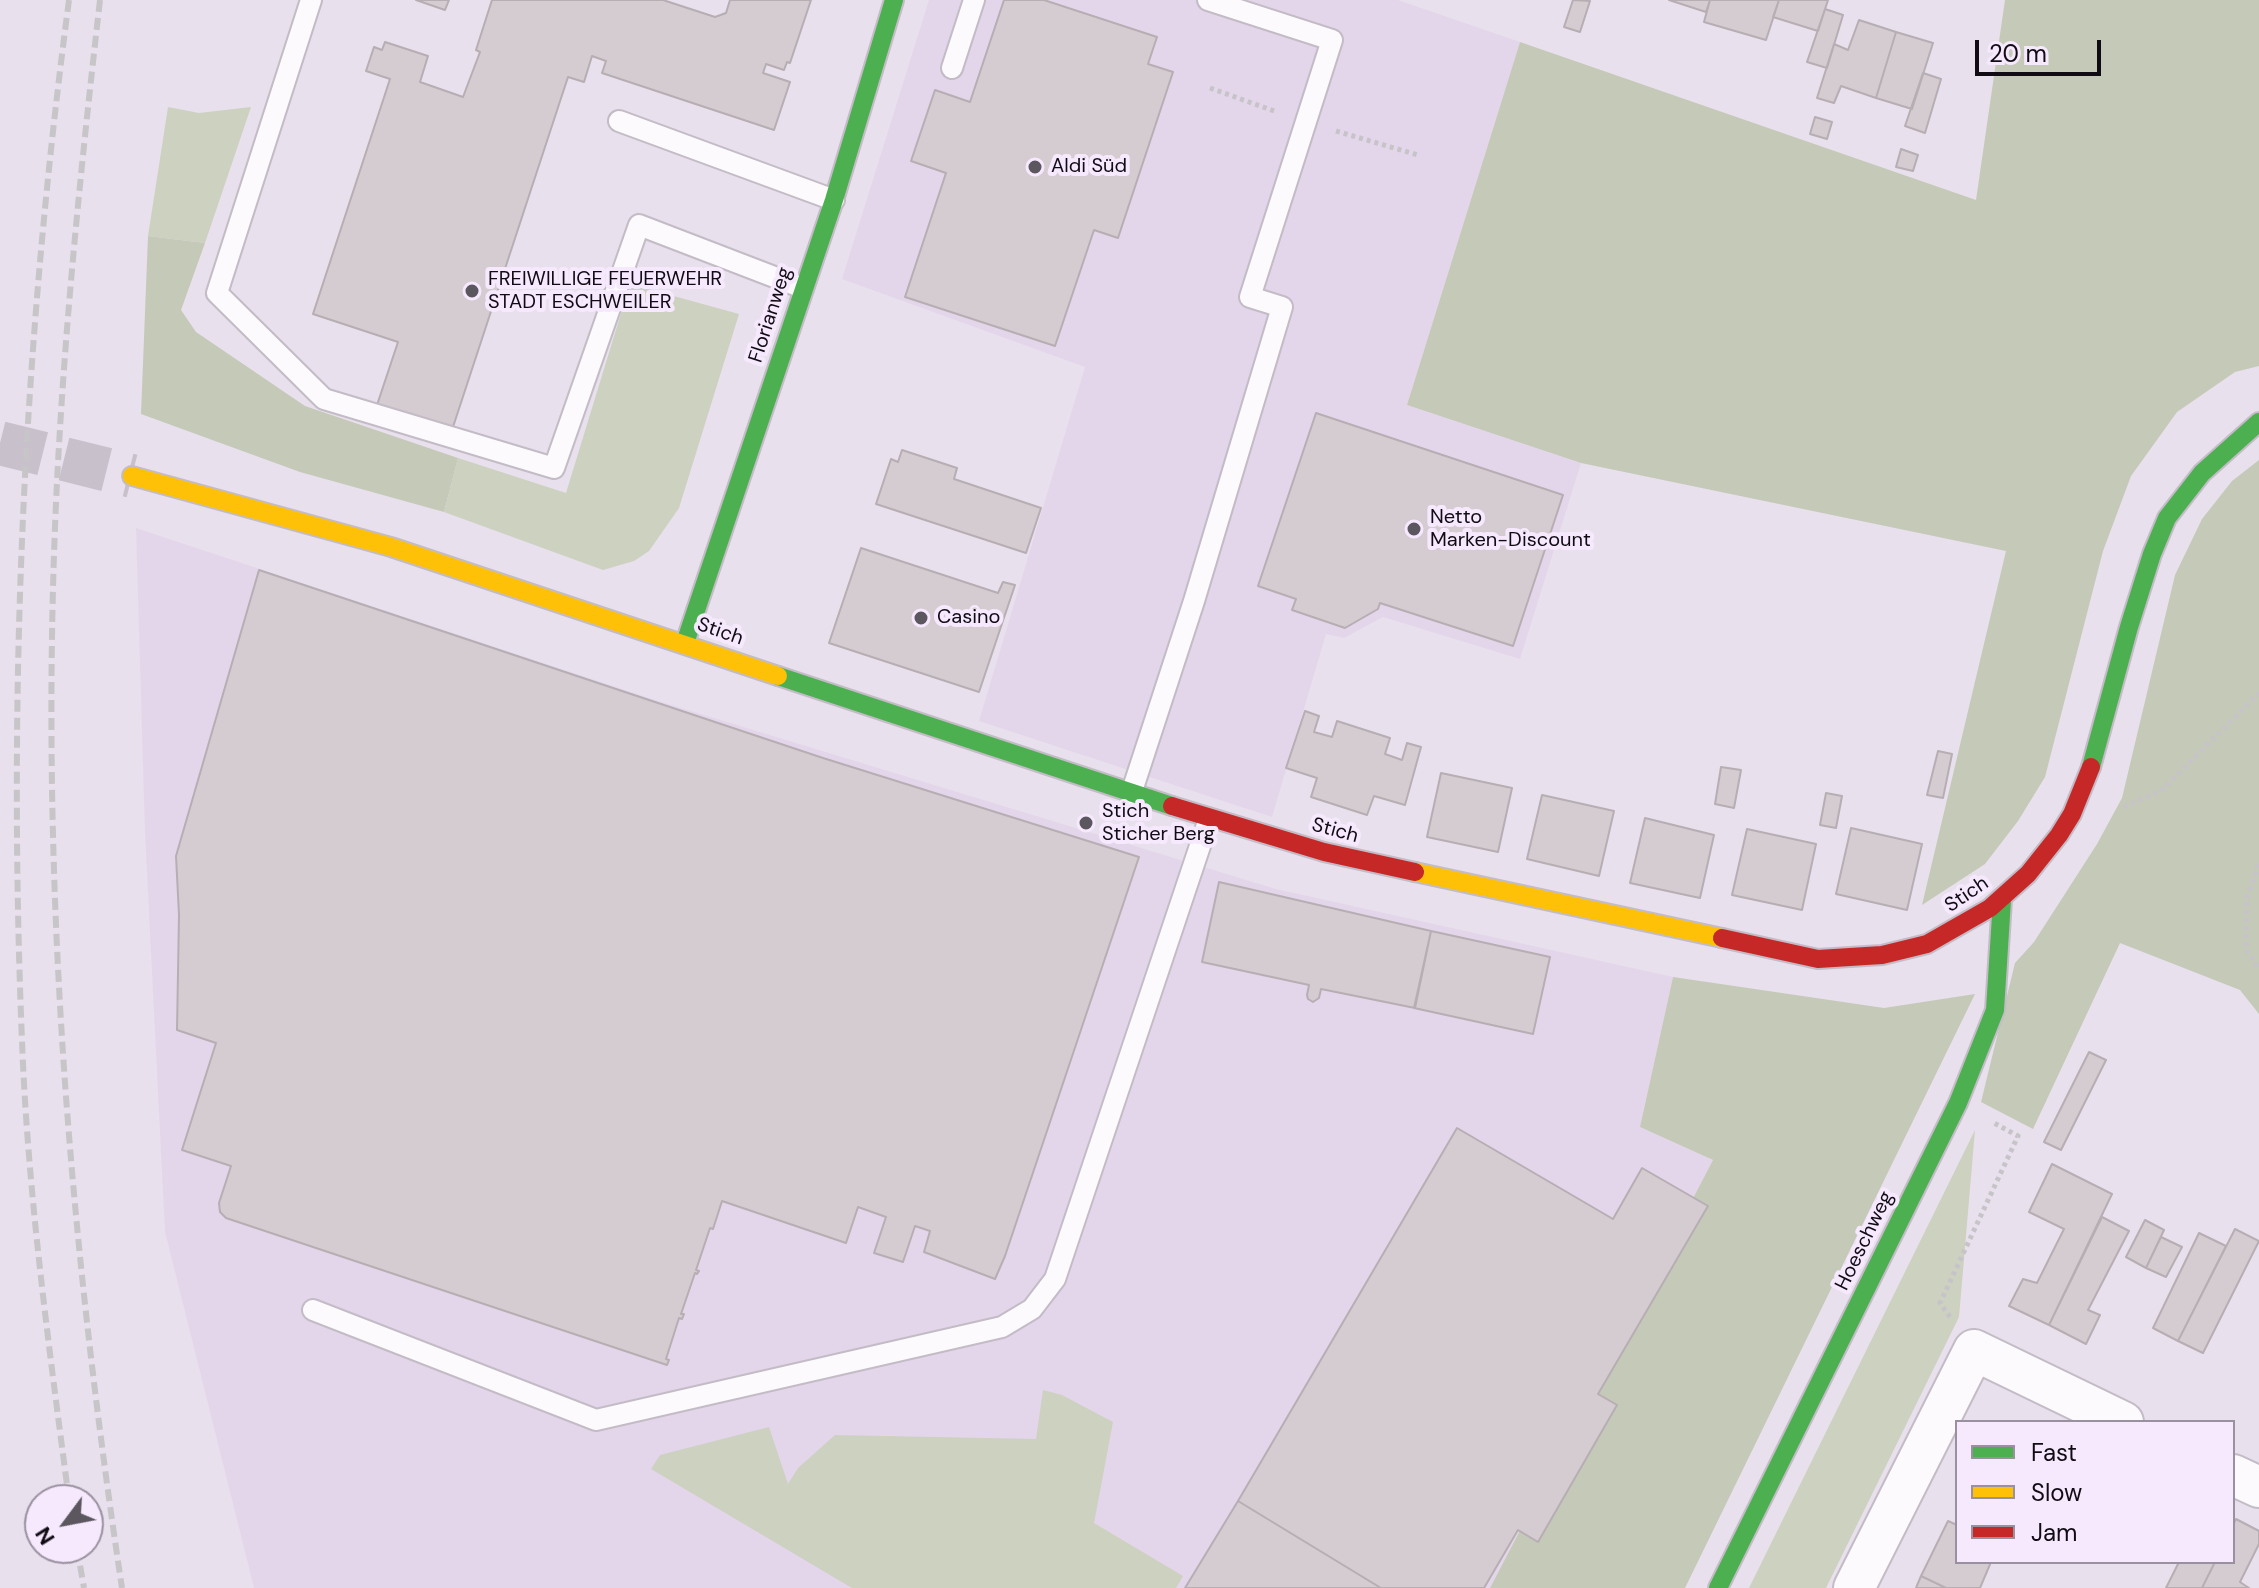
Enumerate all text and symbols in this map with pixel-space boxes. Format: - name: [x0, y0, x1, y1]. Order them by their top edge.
- scale bar: [1979, 24, 2105, 74]
- text: 20 m: [1989, 38, 2047, 69]
- place label: Aldi Süd: [1051, 155, 1127, 179]
- marker: Aldi Süd: [1026, 158, 1044, 176]
- street label: Florianweg: [744, 264, 798, 366]
- place label: FREIWILLIGE FEUERWEHR STADT ESCHWEILER: [488, 268, 722, 315]
- marker: FREIWILLIGE FEUERWEHR STADT ESCHWEILER: [463, 282, 481, 300]
- place label: Netto Marken-Discount: [1430, 506, 1591, 553]
- marker: Netto Marken-Discount: [1405, 520, 1423, 538]
- place label: Casino: [937, 606, 1000, 630]
- marker: Casino: [912, 609, 930, 627]
- street label: Stich: [694, 613, 746, 651]
- place label: Stich Sticher Berg: [1102, 800, 1215, 847]
- street label: Stich: [1309, 813, 1361, 849]
- marker: Stich Sticher Berg: [1077, 814, 1095, 832]
- street label: Stich: [1941, 872, 1993, 918]
- street label: Hoeschweg: [1831, 1188, 1899, 1294]
- legend: [1955, 1420, 2235, 1564]
- text: Fast: [2031, 1437, 2077, 1468]
- text: Slow: [2031, 1477, 2082, 1508]
- north arrow: [24, 1484, 104, 1564]
- text: Jam: [2031, 1517, 2077, 1548]
- text: N: [28, 1521, 61, 1550]

